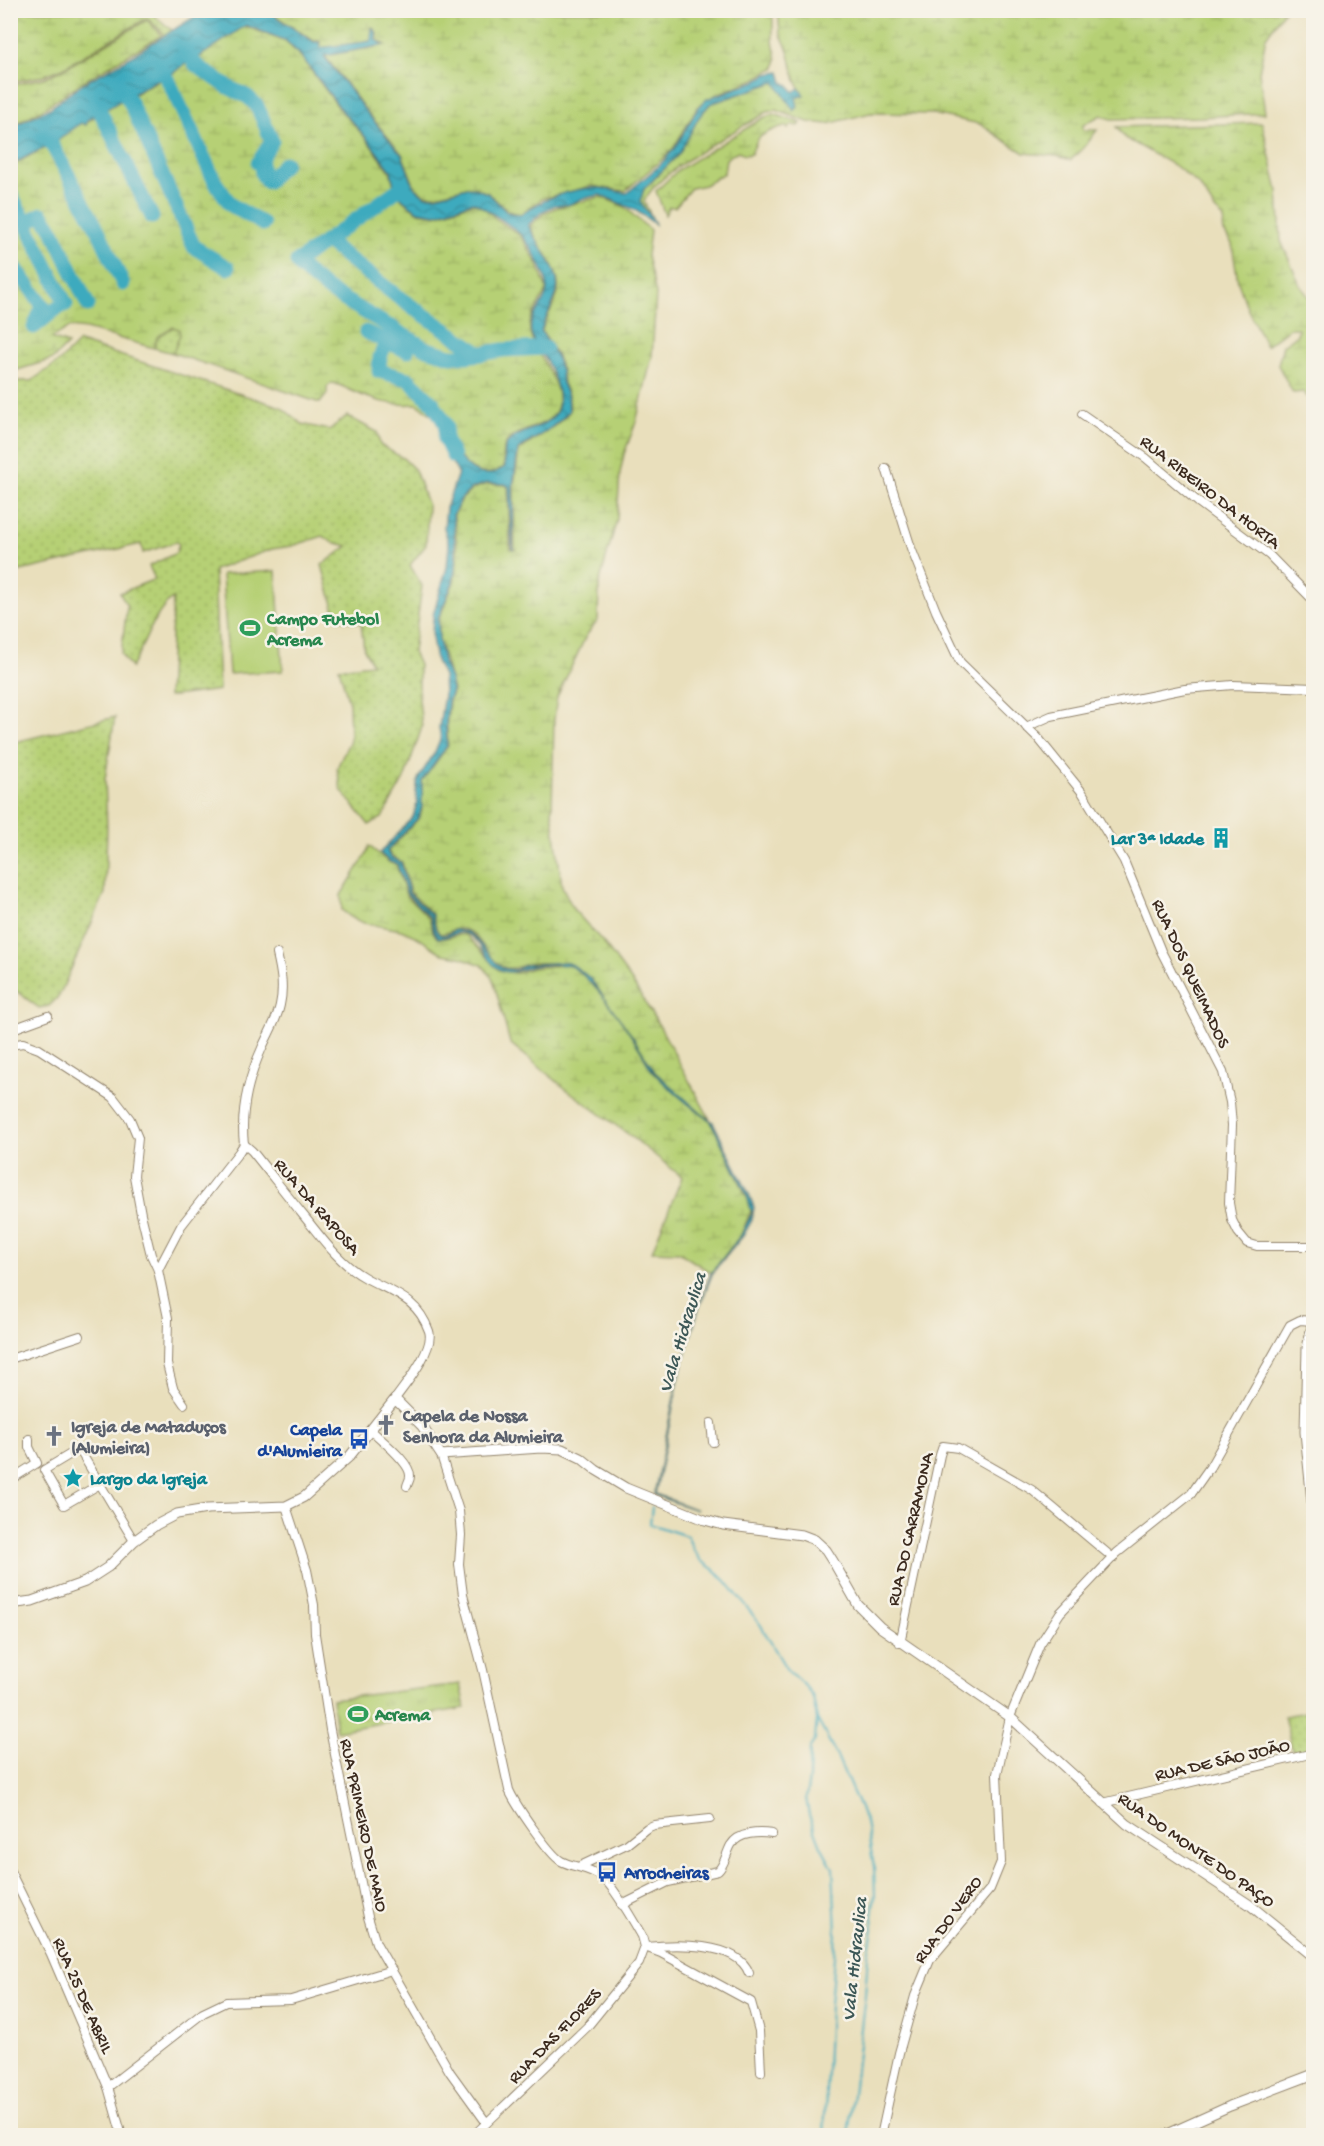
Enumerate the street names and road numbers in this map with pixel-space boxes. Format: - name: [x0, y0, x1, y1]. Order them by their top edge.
- street label: RUA RIBEIRO DA HORTA: [1135, 432, 1285, 555]
- street label: RUA DOS QUEIMADOS: [1146, 896, 1234, 1052]
- street label: RUA DA RAPOSA: [268, 1155, 365, 1261]
- street label: RUA DO CARRAMONA: [884, 1449, 940, 1608]
- street label: RUA DE SÃO JOÃO: [1153, 1736, 1292, 1787]
- street label: RUA PRIMEIRO DE MAIO: [334, 1737, 391, 1914]
- street label: RUA DO MONTE DO PAÇO: [1113, 1789, 1278, 1913]
- street label: RUA DO VERO: [910, 1872, 988, 1968]
- street label: RUA 25 DE ABRIL: [47, 1935, 117, 2058]
- street label: RUA DAS FLORES: [505, 1984, 607, 2089]

